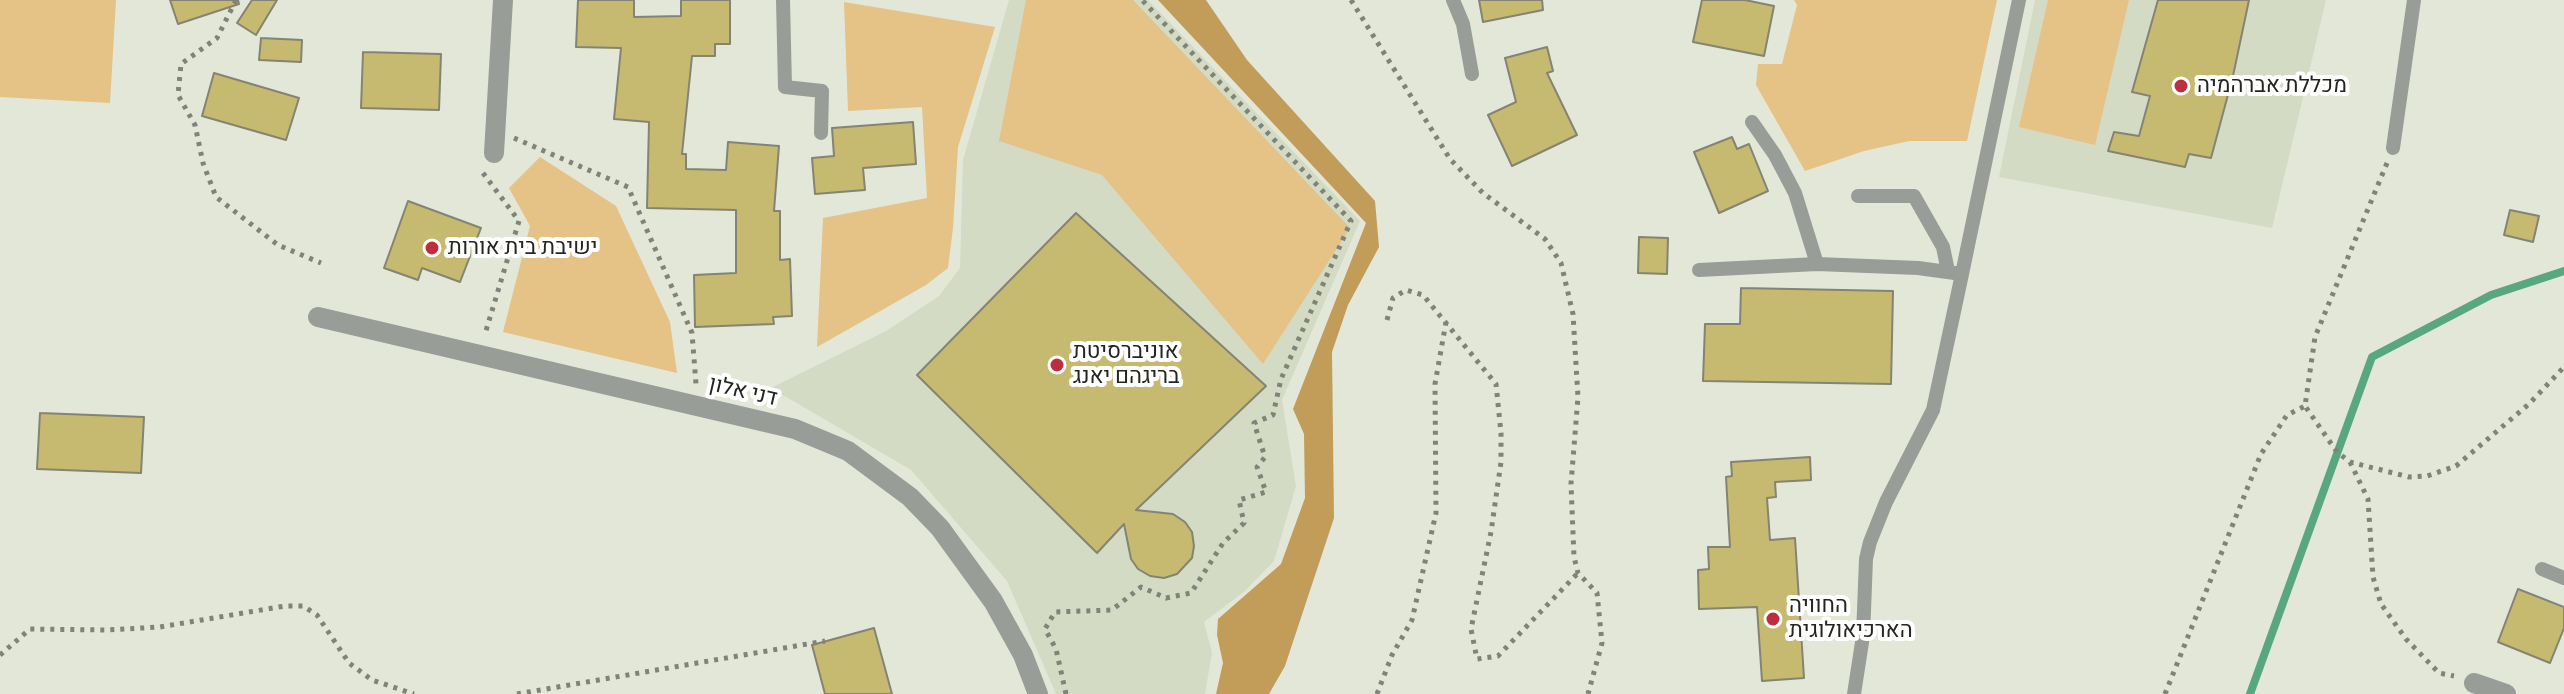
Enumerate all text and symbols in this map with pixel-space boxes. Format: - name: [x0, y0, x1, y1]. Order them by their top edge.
- place label: מכללת אברהמיה: [2197, 73, 2347, 99]
- marker: מכללת אברהמיה: [2172, 77, 2190, 95]
- place label: ישיבת בית אורות: [448, 235, 597, 261]
- marker: ישיבת בית אורות: [423, 239, 441, 257]
- place label: אוניברסיטת בריגהם יאנג: [1073, 339, 1180, 390]
- marker: אוניברסיטת בריגהם יאנג: [1048, 356, 1066, 374]
- street label: דני אלון: [706, 371, 780, 413]
- place label: החוויה הארכיאולוגית: [1789, 593, 1913, 644]
- marker: החוויה הארכיאולוגית: [1764, 610, 1782, 628]

